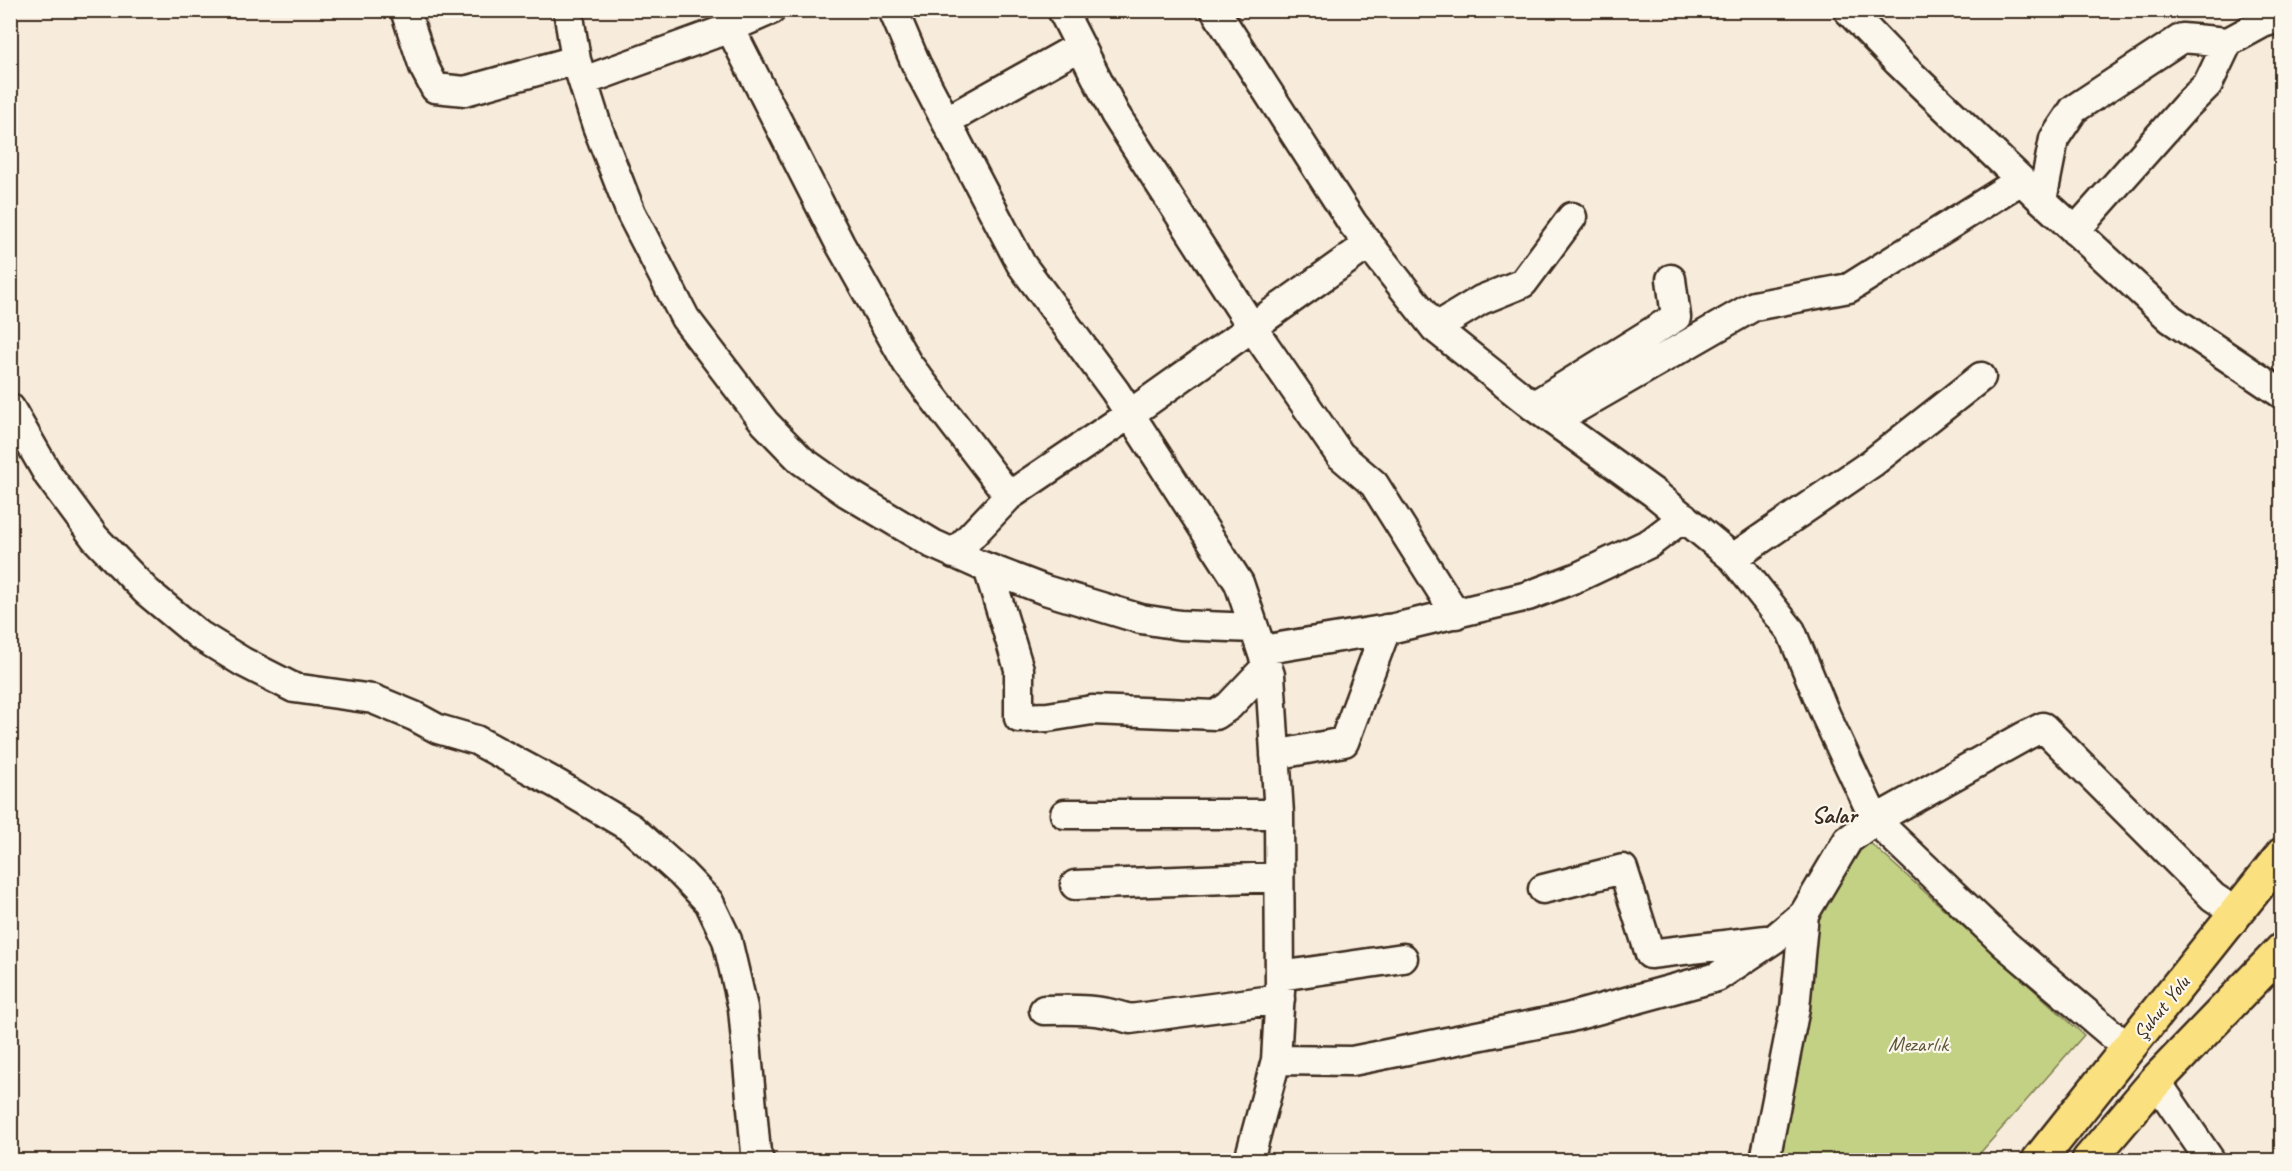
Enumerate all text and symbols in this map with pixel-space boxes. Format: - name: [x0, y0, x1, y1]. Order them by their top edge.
- district label: Salar: [1811, 800, 1859, 830]
- street label: Şuhut Yolu: [2127, 970, 2196, 1046]
- park label: Mezarlık: [1888, 1031, 1950, 1057]

